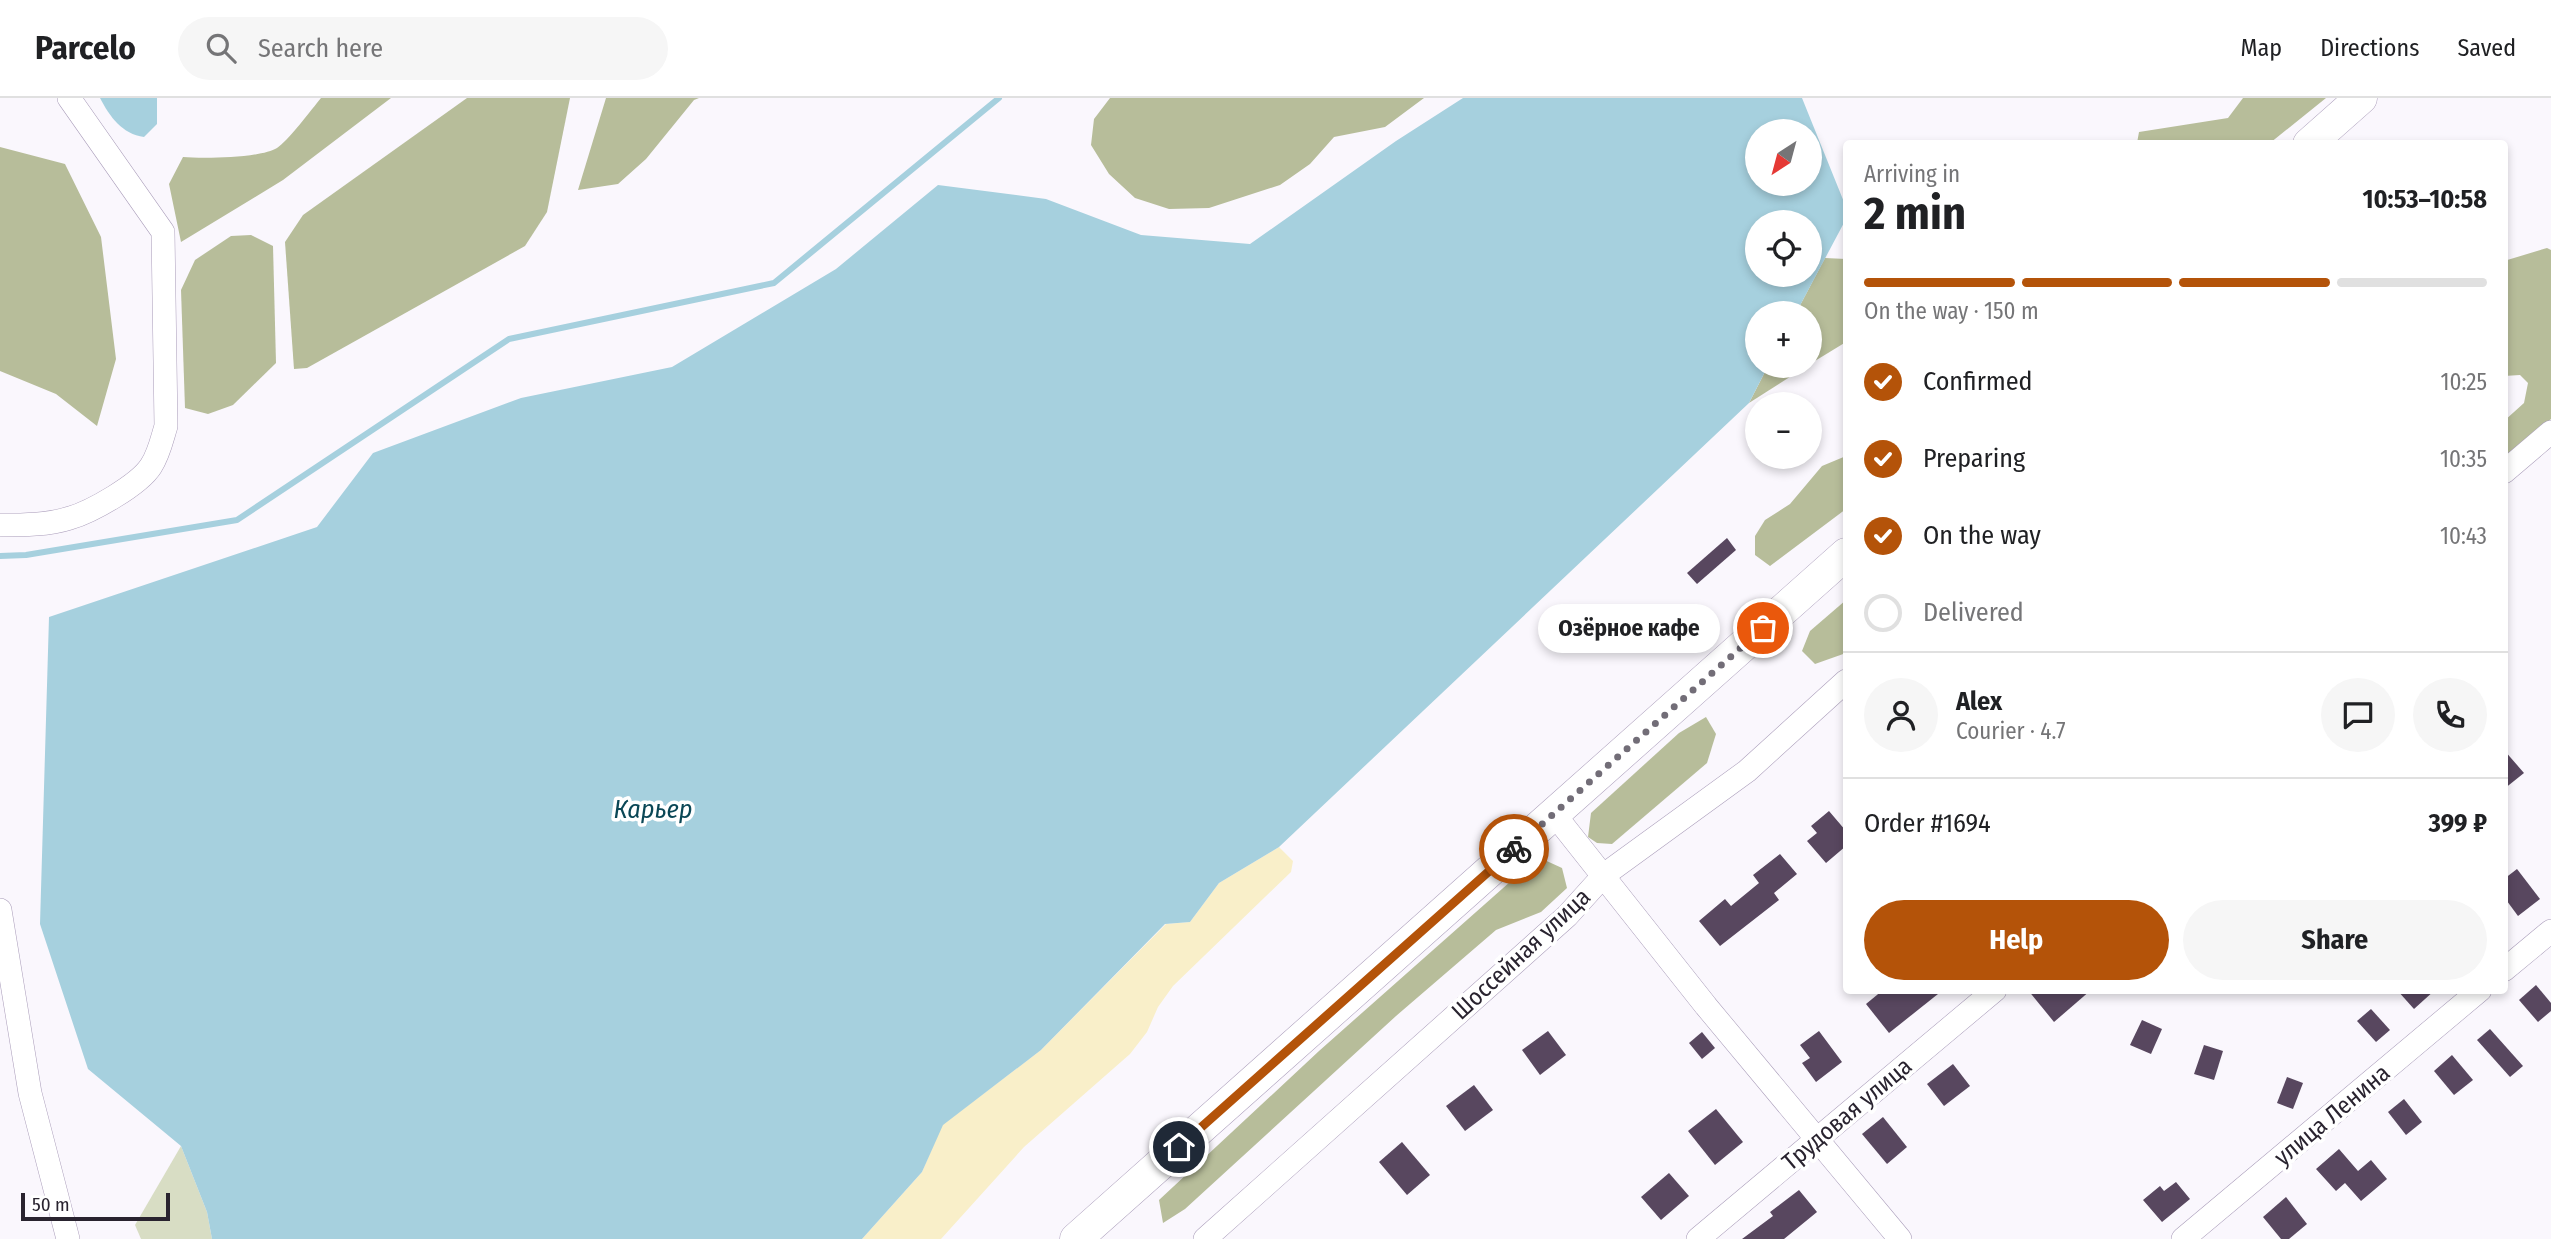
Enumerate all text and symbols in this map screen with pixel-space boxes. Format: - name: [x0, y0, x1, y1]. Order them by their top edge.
- search box: [178, 17, 668, 80]
- text: Parcelo: [35, 28, 136, 68]
- icon: search: [202, 29, 240, 67]
- text: Search here: [258, 33, 383, 64]
- text: Map: [2241, 34, 2282, 62]
- text: Directions: [2320, 34, 2419, 62]
- text: Saved: [2457, 34, 2516, 62]
- north arrow: [1745, 119, 1822, 196]
- map controls: [1745, 119, 1822, 469]
- text: Arriving in: [1864, 160, 1960, 188]
- text: 10:53–10:58: [2362, 184, 2487, 215]
- text: 2 min: [1864, 186, 1966, 241]
- button: locate: [1745, 210, 1822, 287]
- text: On the way · 150 m: [1864, 297, 2039, 325]
- button: +: [1745, 301, 1822, 378]
- icon: check: [1864, 363, 1902, 401]
- text: Confirmed: [1923, 366, 2033, 397]
- text: 10:25: [2440, 368, 2487, 396]
- button: −: [1745, 392, 1822, 469]
- icon: check: [1864, 440, 1902, 478]
- text: Preparing: [1923, 443, 2025, 474]
- text: 10:35: [2440, 445, 2487, 473]
- icon: check: [1864, 517, 1902, 555]
- text: On the way: [1923, 520, 2041, 551]
- text: 10:43: [2440, 522, 2487, 550]
- text: Delivered: [1923, 597, 2024, 628]
- pin: [1733, 598, 1793, 658]
- callout: Озёрное кафе: [1539, 603, 1721, 652]
- icon: bag: [1744, 609, 1782, 647]
- text: Озёрное кафе: [1558, 614, 1700, 642]
- button: person: [1864, 678, 1938, 752]
- button: chat: [2321, 678, 2395, 752]
- button: phone: [2413, 678, 2487, 752]
- text: Alex: [1956, 686, 2002, 717]
- text: Courier · 4.7: [1956, 717, 2066, 745]
- water label: Карьер: [614, 794, 692, 825]
- text: Order #1694: [1864, 808, 1991, 839]
- text: 399 ₽: [2429, 808, 2487, 839]
- courier: [1479, 814, 1549, 884]
- icon: bike: [1495, 830, 1533, 868]
- street label: Шоссейная улица: [1446, 883, 1596, 1025]
- button: Help: [1864, 900, 2169, 980]
- button: Share: [2183, 900, 2487, 980]
- street label: Трудовая улица: [1777, 1052, 1917, 1176]
- street label: улица Ленина: [2269, 1059, 2395, 1171]
- pin: [1149, 1117, 1209, 1177]
- icon: home: [1160, 1128, 1198, 1166]
- scale bar: [21, 1190, 170, 1222]
- text: 50 m: [32, 1193, 70, 1216]

